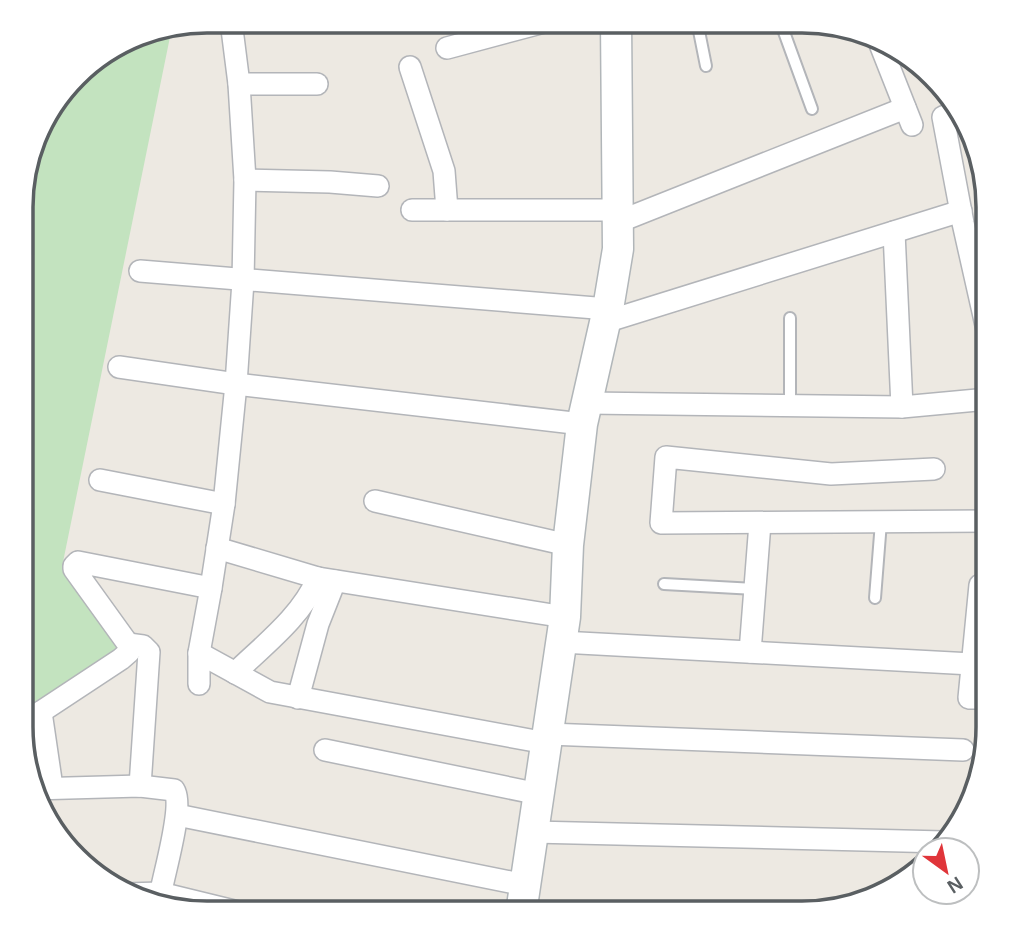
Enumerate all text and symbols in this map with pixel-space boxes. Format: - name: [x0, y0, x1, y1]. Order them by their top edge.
- north arrow: [911, 836, 981, 906]
- text: N: [944, 872, 966, 897]

